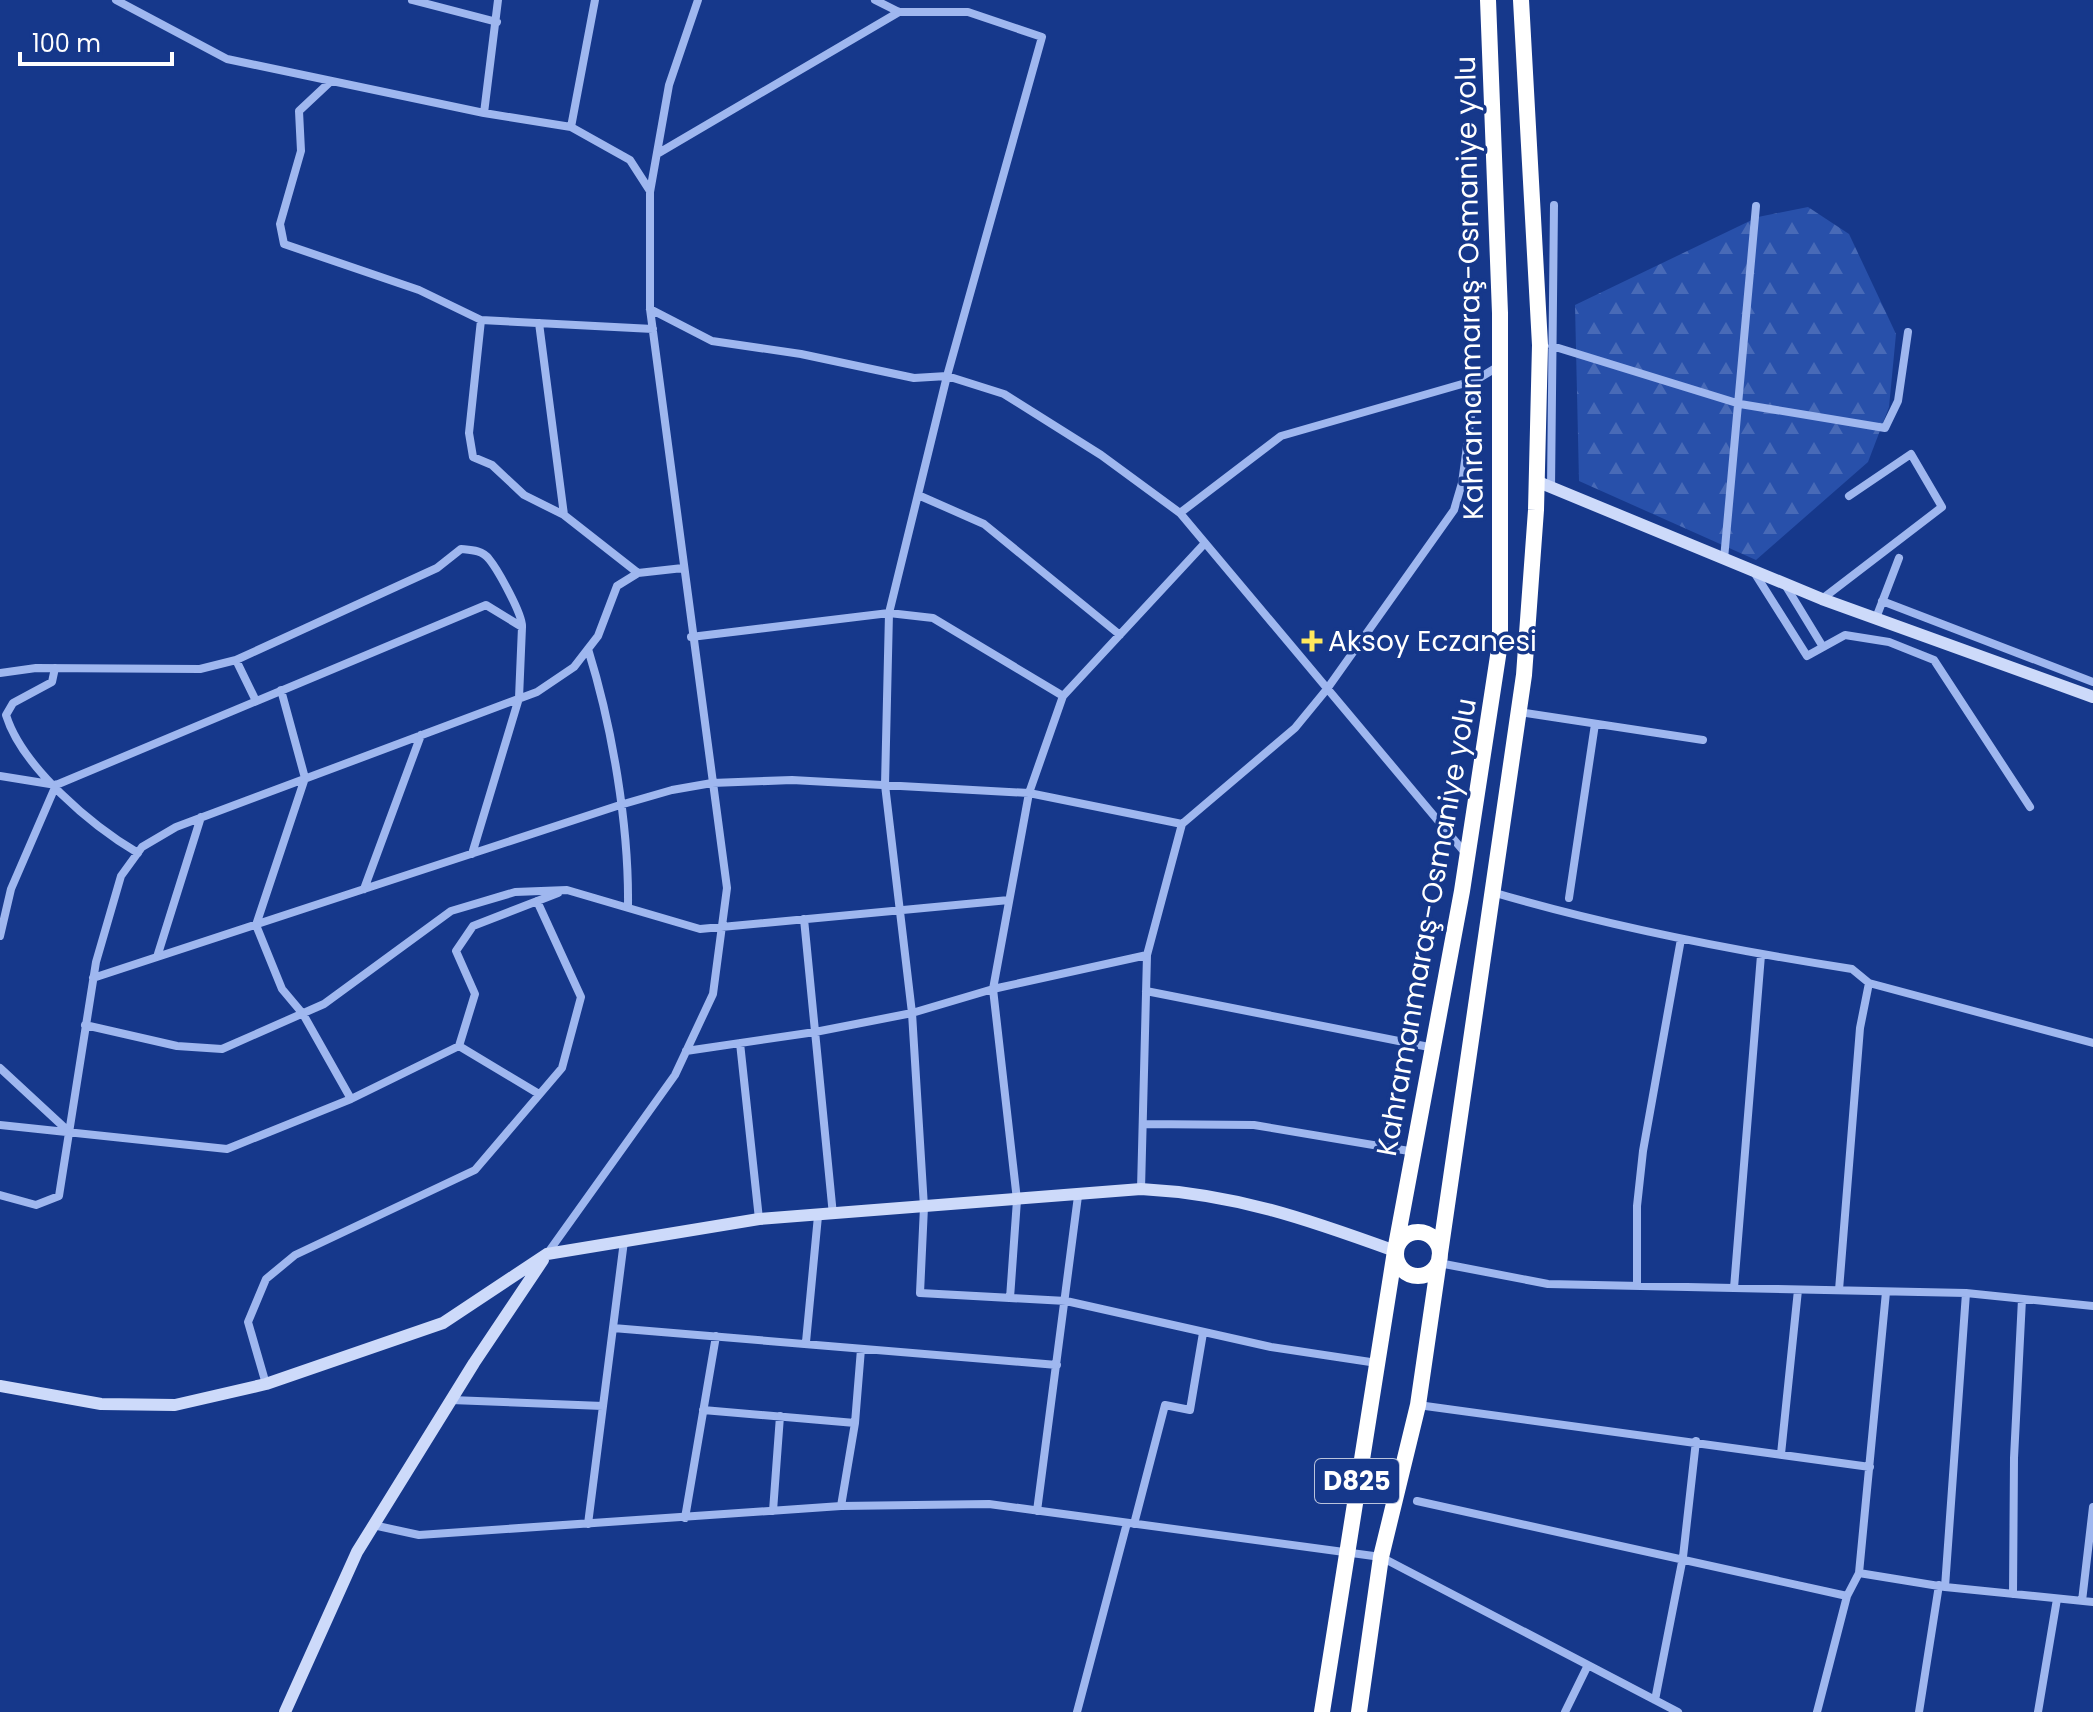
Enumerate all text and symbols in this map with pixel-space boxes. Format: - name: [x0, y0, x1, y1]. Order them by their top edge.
- scale bar: [20, 16, 172, 66]
- text: 100 m: [32, 27, 101, 60]
- street label: Kahramanmaraş-Osmaniye yolu: [1446, 56, 1493, 520]
- place label: Aksoy Eczanesi: [1328, 622, 1537, 661]
- marker: Aksoy Eczanesi: [1303, 632, 1321, 650]
- street label: Kahramanmaraş-Osmaniye yolu: [1367, 695, 1486, 1159]
- road number: D825: [1315, 1459, 1399, 1503]

